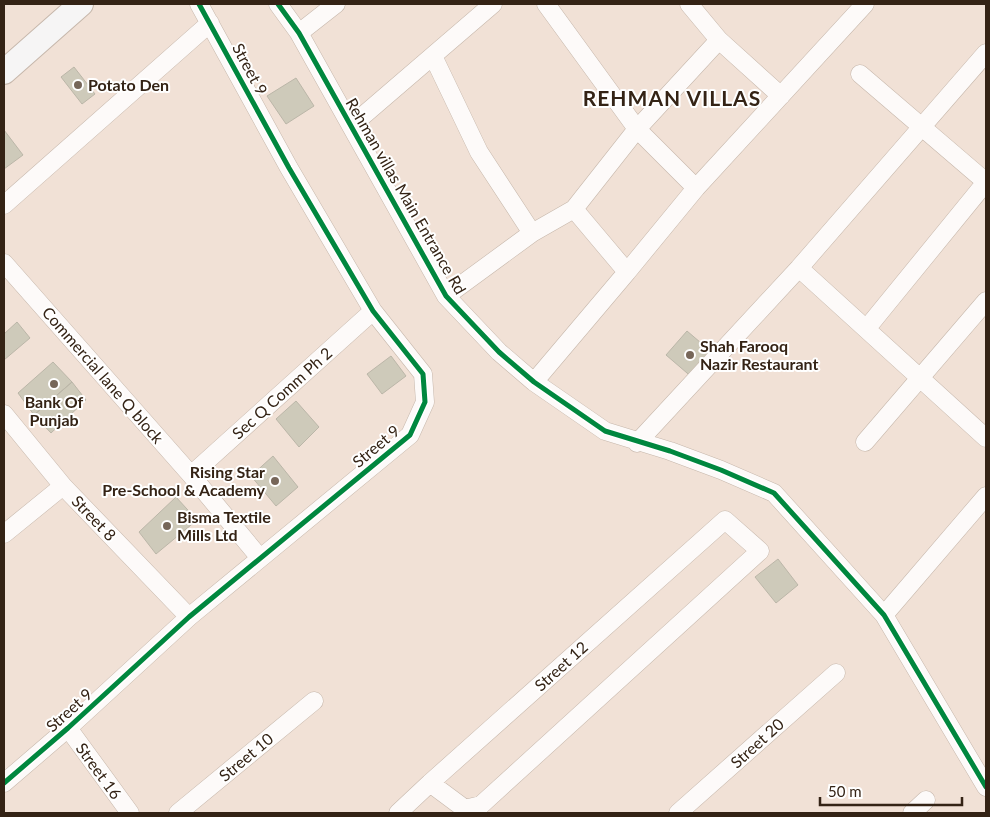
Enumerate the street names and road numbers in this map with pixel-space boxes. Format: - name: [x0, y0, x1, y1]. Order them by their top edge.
- street label: Street 9: [229, 40, 272, 98]
- street label: Rehman villas Main Entrance Rd: [342, 94, 471, 297]
- street label: Commercial lane Q block: [39, 302, 168, 448]
- street label: Sec Q Comm Ph 2: [228, 343, 335, 442]
- street label: Street 9: [348, 420, 403, 471]
- street label: Street 8: [68, 491, 120, 544]
- street label: Street 12: [530, 637, 591, 694]
- street label: Street 9: [42, 684, 96, 735]
- street label: Street 20: [726, 714, 787, 771]
- street label: Street 10: [215, 729, 277, 785]
- street label: Street 16: [73, 739, 126, 803]

